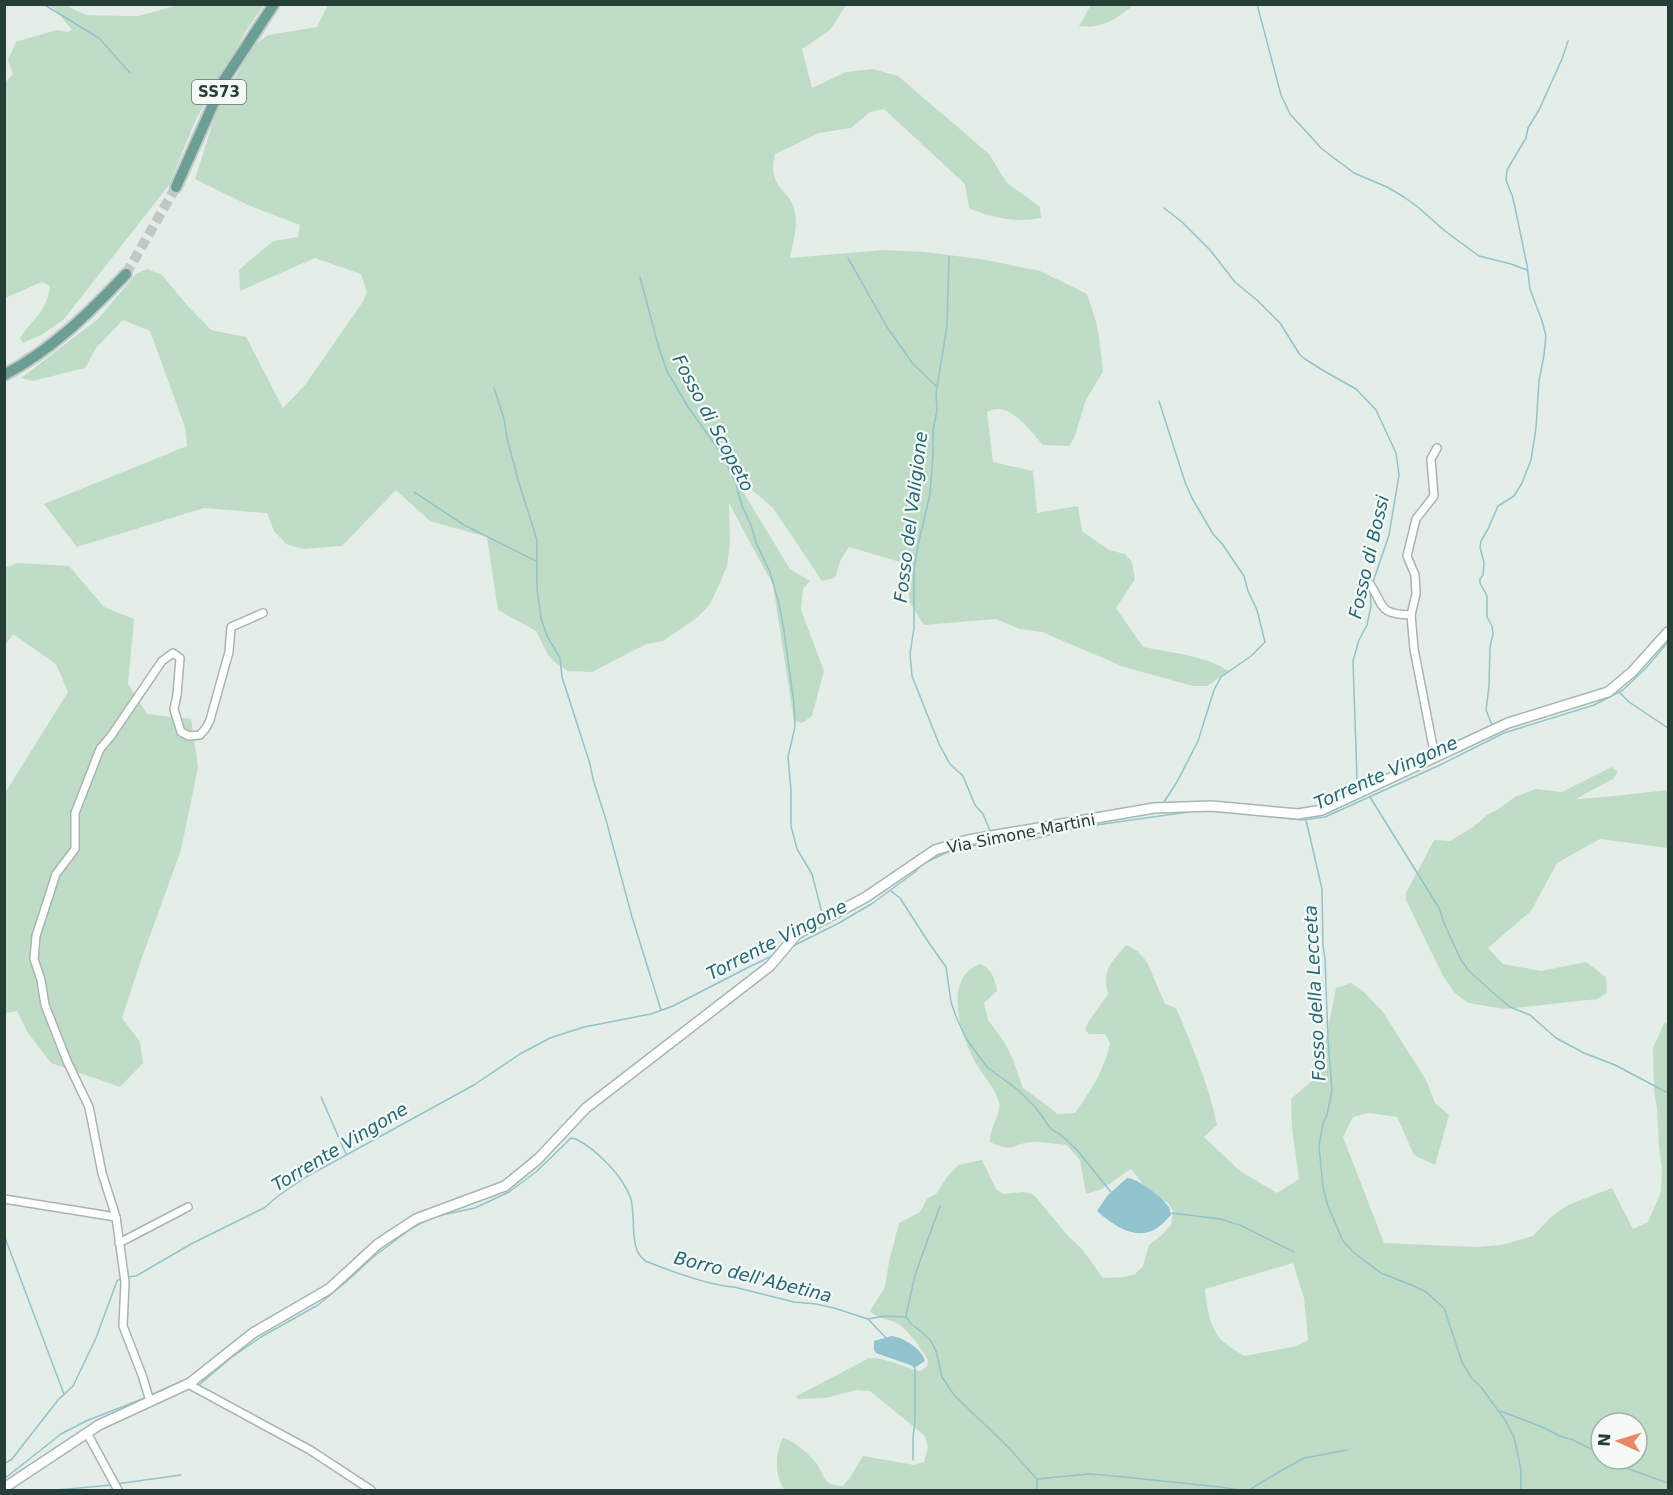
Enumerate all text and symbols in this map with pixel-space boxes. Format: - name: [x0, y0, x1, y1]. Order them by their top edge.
- road number: SS73: [192, 80, 246, 104]
- water label: Fosso di Scopeto: [669, 351, 758, 495]
- water label: Fosso del Valigione: [890, 430, 931, 604]
- water label: Fosso di Bossi: [1344, 493, 1393, 621]
- water label: Torrente Vingone: [1311, 732, 1461, 814]
- street label: Via Simone Martini: [945, 810, 1097, 857]
- water label: Torrente Vingone: [703, 895, 850, 984]
- water label: Fosso della Lecceta: [1299, 905, 1330, 1082]
- water label: Torrente Vingone: [268, 1098, 411, 1195]
- water label: Borro dell'Abetina: [672, 1247, 834, 1306]
- north arrow: [1589, 1411, 1649, 1471]
- text: N: [1595, 1433, 1614, 1447]

